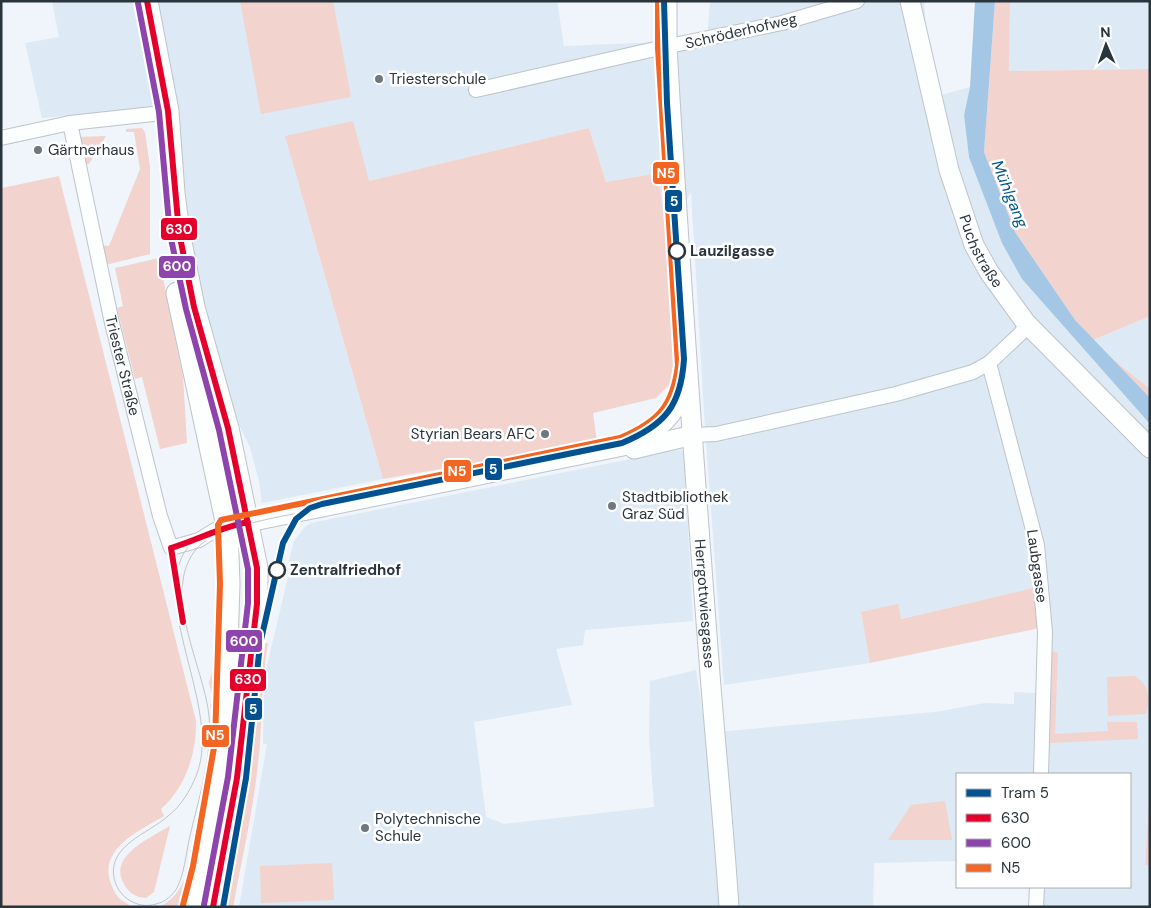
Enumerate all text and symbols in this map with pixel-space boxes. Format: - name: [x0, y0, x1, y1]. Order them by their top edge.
- street label: Schröderhofweg: [683, 8, 799, 54]
- north arrow: [1081, 20, 1131, 70]
- text: N: [1100, 23, 1111, 41]
- place label: Triesterschule: [389, 69, 486, 89]
- marker: Triesterschule: [373, 73, 385, 85]
- place label: Gärtnerhaus: [48, 140, 135, 160]
- marker: Gärtnerhaus: [32, 144, 44, 156]
- water label: Mühlgang: [987, 157, 1033, 232]
- line badge: N5: [652, 161, 680, 185]
- text: N5: [657, 164, 675, 182]
- line badge: 5: [664, 189, 683, 213]
- text: 5: [670, 192, 678, 210]
- street label: Puchstraße: [955, 212, 1007, 292]
- line badge: 630: [160, 217, 198, 241]
- text: 630: [165, 220, 193, 238]
- place label: Lauzilgasse: [690, 241, 775, 261]
- marker: Lauzilgasse: [668, 242, 686, 260]
- line badge: 600: [158, 255, 196, 279]
- text: 600: [163, 257, 191, 275]
- street label: Triester Straße: [101, 313, 145, 418]
- place label: Styrian Bears AFC: [411, 424, 535, 444]
- marker: Styrian Bears AFC: [539, 428, 551, 440]
- line badge: 5: [484, 457, 503, 481]
- line badge: N5: [443, 459, 472, 483]
- text: 5: [489, 460, 497, 478]
- text: N5: [448, 462, 466, 480]
- place label: Stadtbibliothek Graz Süd: [622, 487, 729, 524]
- marker: Stadtbibliothek Graz Süd: [606, 500, 618, 512]
- street label: Laubgasse: [1022, 528, 1052, 604]
- street label: Herrgottwiesgasse: [690, 538, 720, 669]
- place label: Zentralfriedhof: [290, 560, 401, 580]
- marker: Zentralfriedhof: [268, 561, 286, 579]
- line badge: 600: [225, 629, 263, 653]
- text: 600: [230, 632, 258, 650]
- line badge: 630: [229, 668, 267, 692]
- text: 630: [234, 670, 262, 688]
- line badge: 5: [244, 697, 263, 721]
- text: 5: [249, 700, 257, 718]
- line badge: N5: [201, 724, 230, 748]
- text: N5: [206, 726, 224, 744]
- legend: [956, 773, 1131, 888]
- text: Tram 5: [1001, 783, 1049, 803]
- text: 630: [1001, 808, 1030, 828]
- place label: Polytechnische Schule: [375, 809, 481, 846]
- marker: Polytechnische Schule: [359, 822, 371, 834]
- text: 600: [1001, 833, 1031, 853]
- text: N5: [1001, 858, 1021, 878]

